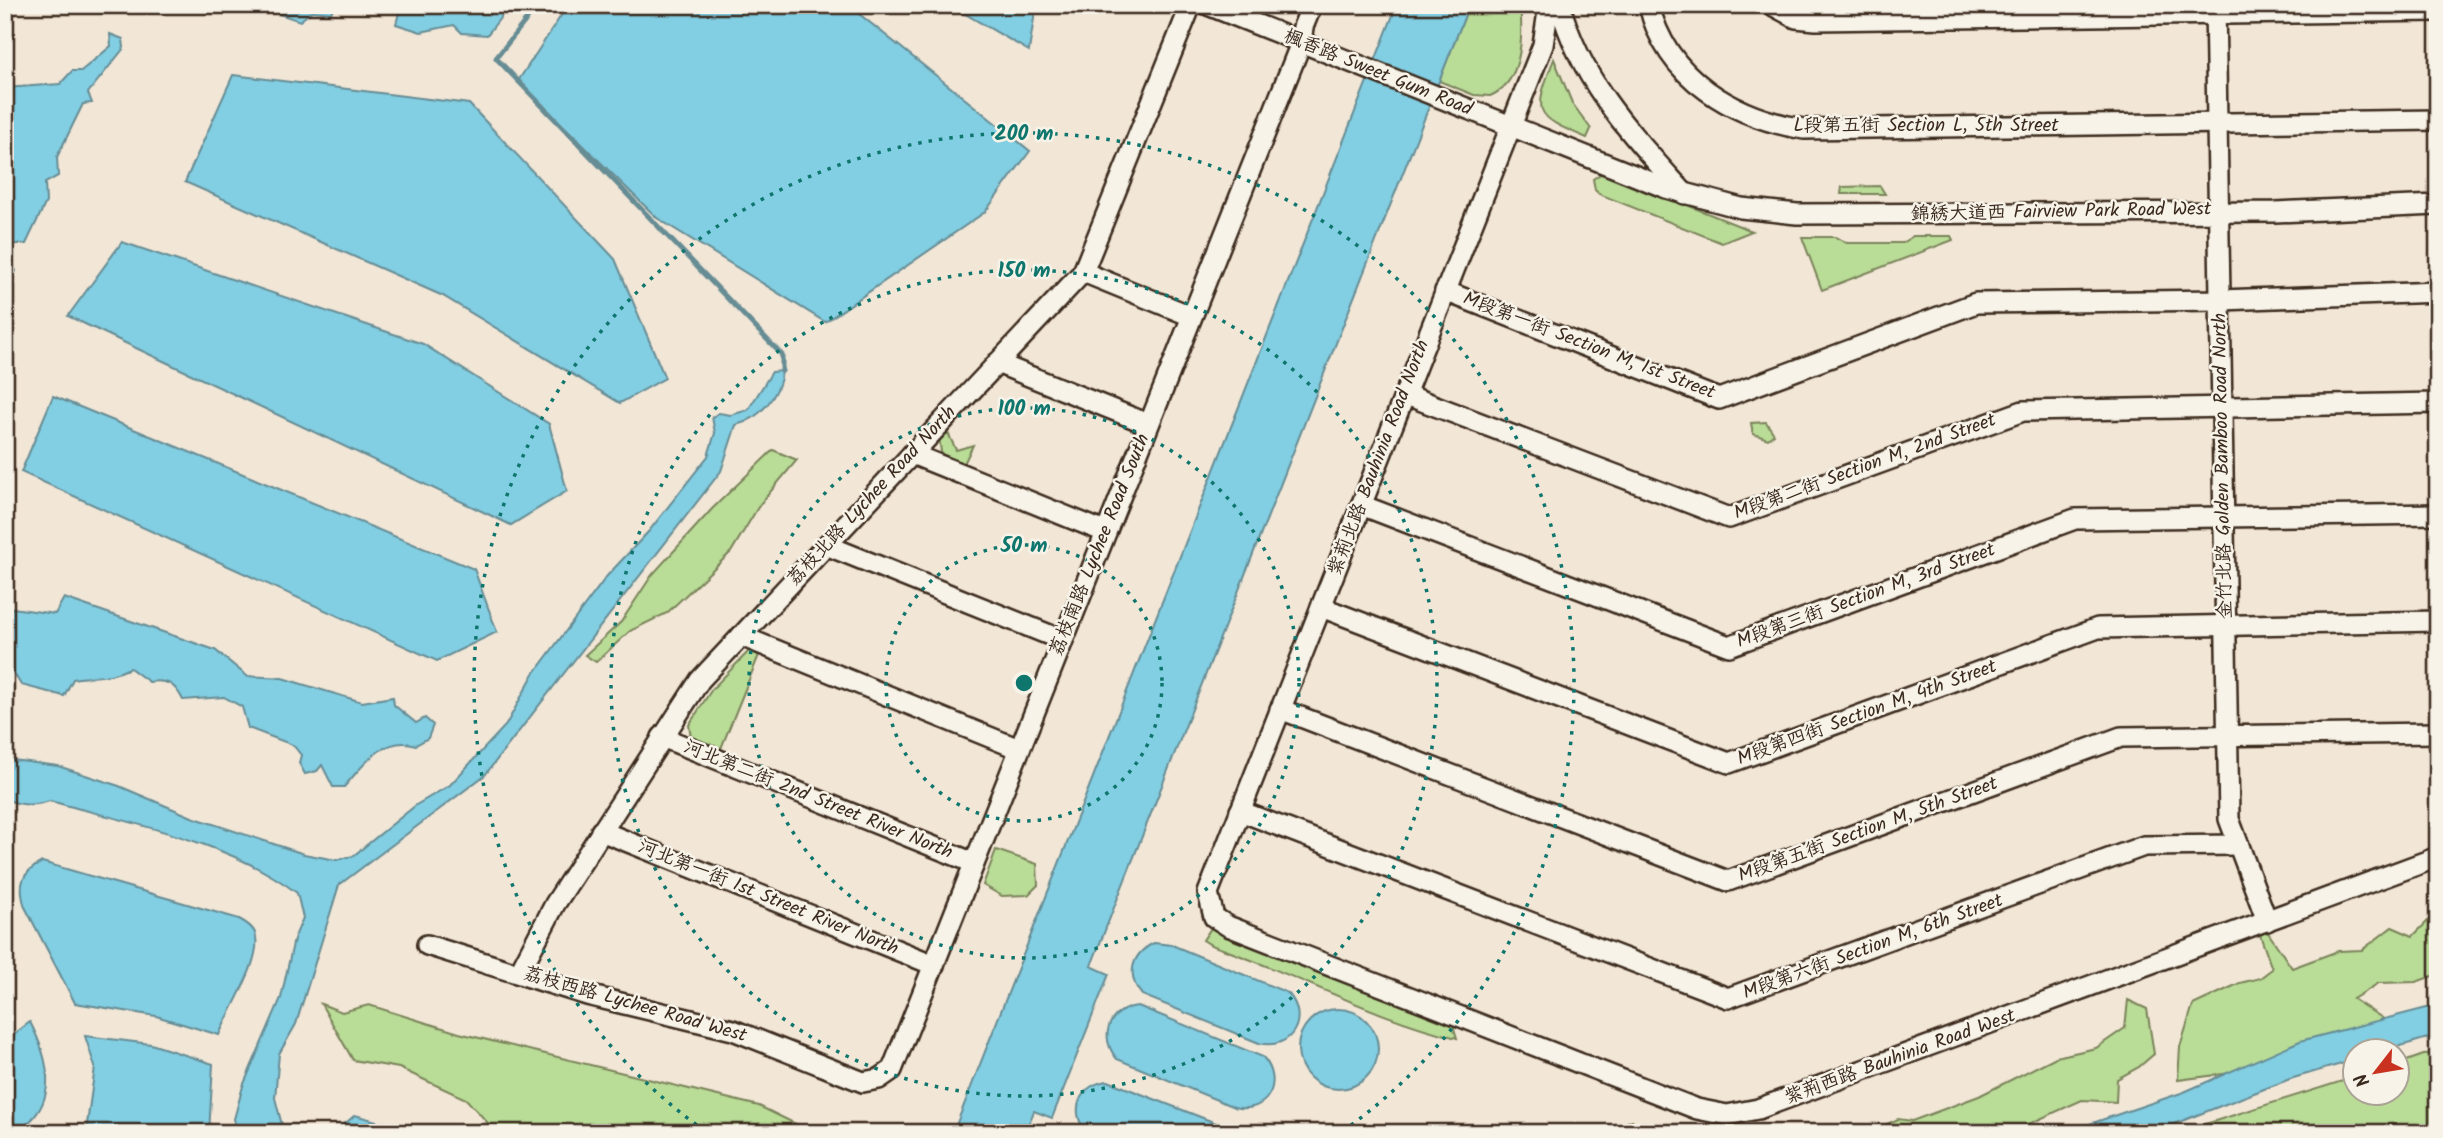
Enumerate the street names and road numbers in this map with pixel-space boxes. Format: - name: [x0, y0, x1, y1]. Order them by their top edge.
- street label: 楓香路 Sweet Gum Road: [1279, 21, 1477, 125]
- street label: L段第五街 Section L, 5th Street: [1793, 111, 2059, 141]
- street label: 錦綉大道西 Fairview Park Road West: [1911, 194, 2212, 230]
- street label: M段第一街 Section M, 1st Street: [1458, 284, 1720, 408]
- street label: 金竹北路 Golden Bamboo Road North: [2205, 313, 2241, 619]
- street label: 紫荊北路 Bauhinia Road North: [1320, 336, 1438, 580]
- street label: 荔枝北路 Lychee Road North: [780, 399, 964, 593]
- street label: M段第二街 Section M, 2nd Street: [1730, 405, 2001, 529]
- street label: 荔枝南路 Lychee Road South: [1042, 429, 1158, 661]
- street label: M段第三街 Section M, 3rd Street: [1732, 535, 2000, 657]
- street label: M段第四街 Section M, 4th Street: [1733, 652, 2002, 774]
- street label: 河北第二街 2nd Street River North: [679, 732, 957, 868]
- street label: M段第五街 Section M, 5th Street: [1734, 769, 2003, 891]
- street label: 河北第一街 1st Street River North: [633, 832, 903, 964]
- street label: M段第六街 Section M, 6th Street: [1739, 886, 2008, 1008]
- street label: 荔枝西路 Lychee Road West: [520, 959, 751, 1051]
- street label: 紫荊西路 Bauhinia Road West: [1780, 1001, 2020, 1113]

